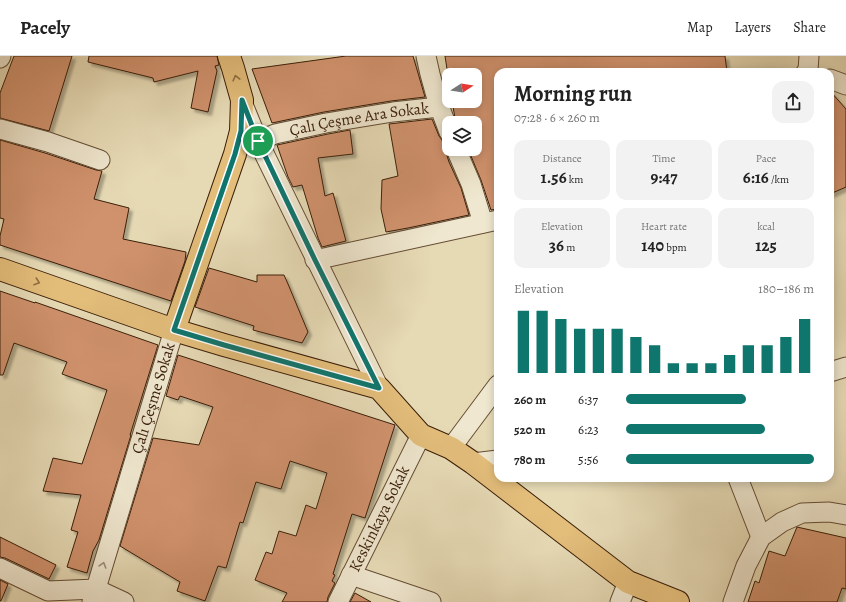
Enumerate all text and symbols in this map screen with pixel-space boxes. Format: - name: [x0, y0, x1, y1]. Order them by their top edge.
- text: Pacely: [20, 15, 70, 41]
- text: Map: [687, 18, 713, 37]
- text: Layers: [735, 18, 771, 37]
- text: Share: [793, 18, 826, 37]
- north arrow: [442, 68, 482, 108]
- map controls: [442, 68, 482, 156]
- one-way arrow: [232, 75, 241, 82]
- text: Morning run: [514, 79, 632, 109]
- button: share: [772, 81, 814, 123]
- street label: Çalı Çeşme Ara Sokak: [288, 97, 430, 142]
- text: 07:28 · 6 × 260 m: [514, 109, 600, 126]
- button: layers: [442, 116, 482, 156]
- pin: [241, 124, 275, 158]
- icon: arrive: [247, 130, 269, 152]
- text: Distance: [542, 151, 582, 166]
- text: Time: [653, 151, 675, 166]
- text: Pace: [756, 151, 776, 166]
- text: 1.56: [541, 166, 567, 189]
- text: 9:47: [650, 166, 678, 189]
- text: 6:16: [743, 166, 769, 189]
- text: km: [567, 172, 583, 187]
- text: /km: [769, 172, 789, 187]
- text: Elevation: [541, 219, 583, 234]
- text: Heart rate: [641, 219, 687, 234]
- text: kcal: [757, 219, 775, 234]
- text: 36: [549, 234, 564, 257]
- text: 140: [641, 234, 664, 257]
- text: 125: [755, 234, 777, 257]
- text: m: [564, 240, 575, 255]
- text: bpm: [664, 240, 687, 255]
- one-way arrow: [33, 277, 40, 286]
- text: Elevation: [514, 280, 564, 297]
- text: 180–186 m: [758, 280, 814, 297]
- street label: Çalı Çeşme Sokak: [126, 340, 181, 456]
- text: 260 m: [514, 391, 546, 408]
- text: 6:37: [578, 391, 598, 408]
- text: 520 m: [514, 421, 546, 438]
- text: 6:23: [578, 421, 599, 438]
- text: 780 m: [514, 451, 546, 468]
- text: 5:56: [578, 451, 598, 468]
- street label: Keskinkaya Sokak: [344, 462, 415, 576]
- one-way arrow: [98, 561, 107, 568]

